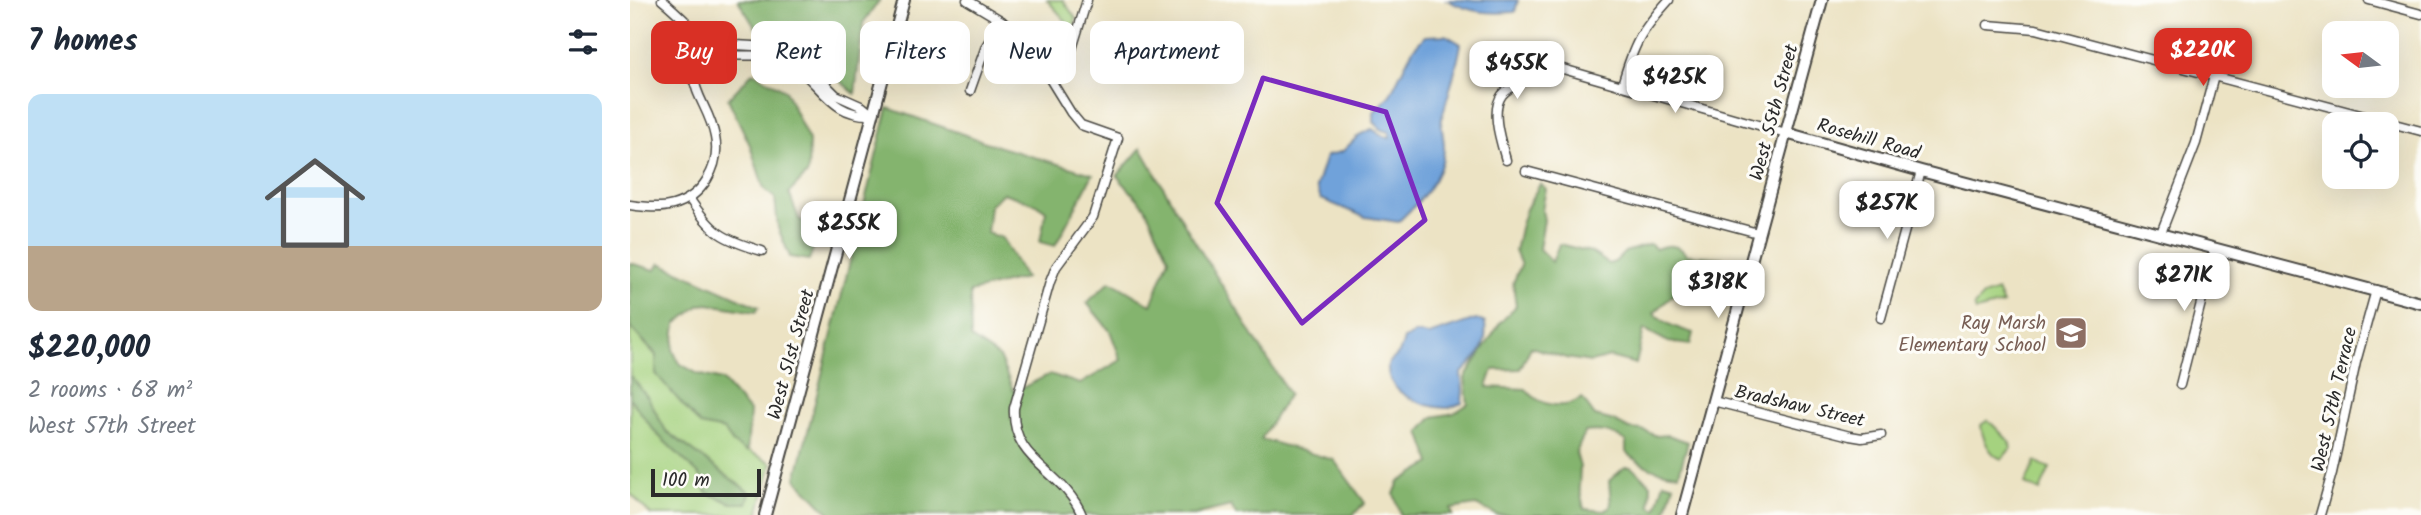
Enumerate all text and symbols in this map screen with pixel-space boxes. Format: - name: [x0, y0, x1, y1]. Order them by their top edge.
- text: 7 homes: [28, 18, 138, 66]
- chip: Buy: [651, 21, 737, 84]
- chip: Rent: [751, 21, 846, 84]
- chip: Filters: [860, 21, 970, 84]
- chip: New: [984, 21, 1076, 84]
- chip: Apartment: [1090, 21, 1244, 84]
- north arrow: [2322, 21, 2399, 98]
- map controls: [2322, 21, 2399, 189]
- icon: filters: [564, 23, 602, 61]
- pin: $220K: [2154, 28, 2252, 88]
- text: $220K: [2170, 33, 2236, 69]
- street label: West 55th Street: [1742, 40, 1808, 184]
- pin: $455K: [1468, 42, 1566, 101]
- text: $455K: [1485, 46, 1549, 82]
- pin: $425K: [1626, 55, 1724, 115]
- text: $425K: [1642, 60, 1708, 96]
- street label: Rosehill Road: [1813, 111, 1924, 169]
- button: locate: [2322, 112, 2399, 189]
- icon: home: [252, 140, 378, 266]
- pin: $257K: [1838, 182, 1936, 241]
- text: $257K: [1855, 186, 1919, 222]
- pin: $255K: [800, 202, 898, 261]
- text: $255K: [817, 206, 881, 242]
- pin: $271K: [2135, 254, 2233, 313]
- text: $271K: [2155, 258, 2213, 294]
- pin: $318K: [1669, 260, 1767, 320]
- text: $318K: [1688, 265, 1748, 301]
- street label: West 51st Street: [760, 285, 824, 423]
- place label: Ray Marsh Elementary School: [1898, 309, 2046, 361]
- school or university icon: Ray Marsh Elementary School: [2052, 314, 2090, 352]
- street label: West 57th Terrace: [2304, 324, 2366, 475]
- text: $220,000: [28, 325, 150, 373]
- text: 2 rooms · 68 m²: [28, 373, 192, 409]
- street label: Bradshaw Street: [1732, 377, 1868, 437]
- text: West 57th Street: [28, 409, 196, 445]
- scale bar: [651, 466, 761, 498]
- text: 100 m: [662, 466, 710, 496]

